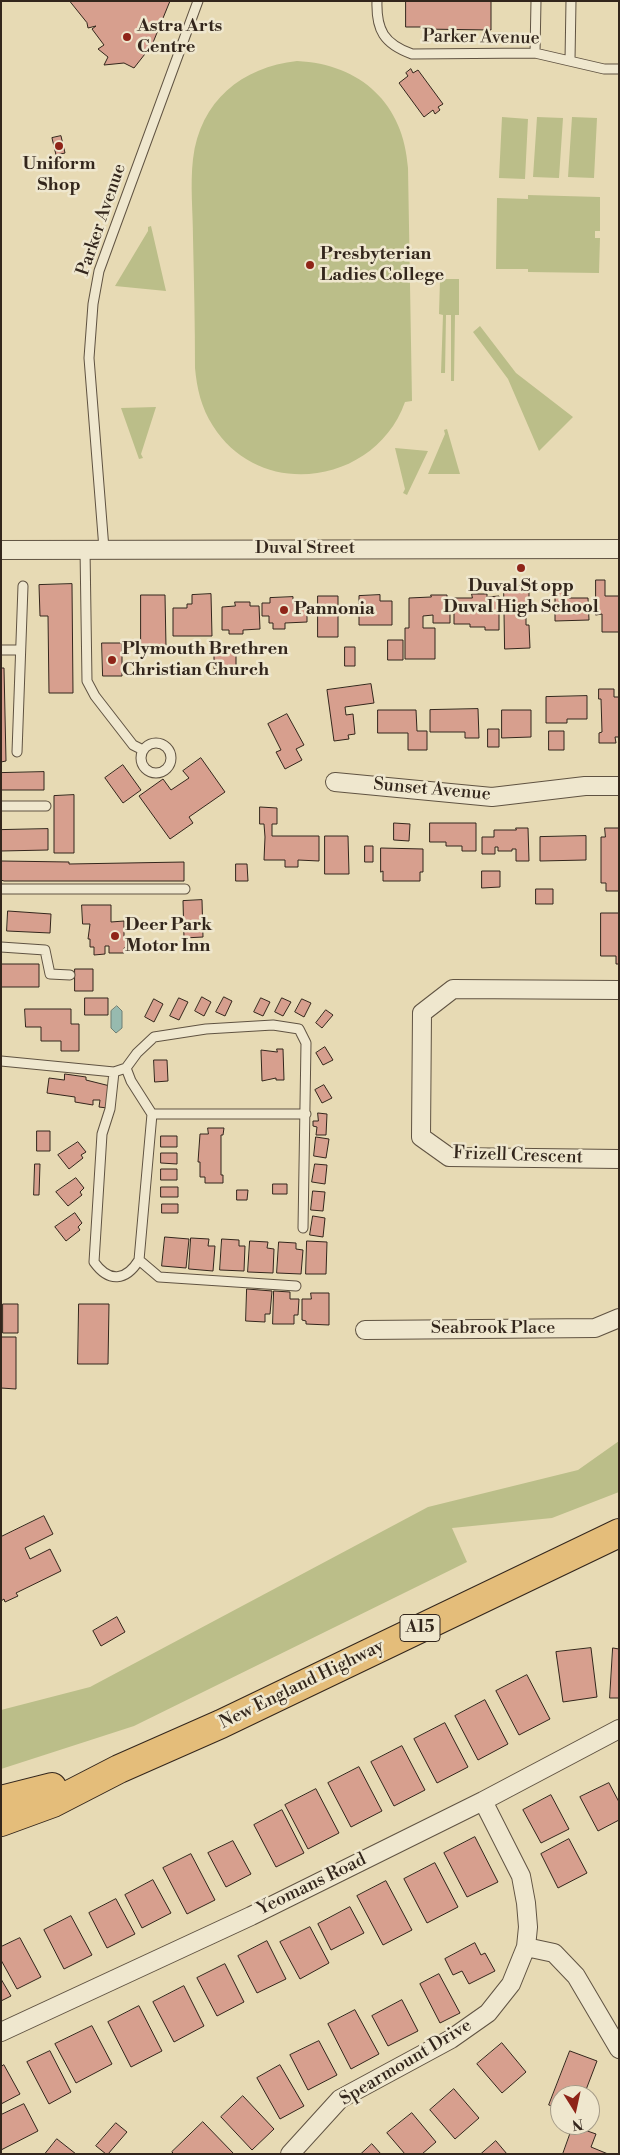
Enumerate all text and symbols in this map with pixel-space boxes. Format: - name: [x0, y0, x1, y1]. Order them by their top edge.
- place label: Astra Arts Centre: [137, 16, 222, 58]
- street label: Parker Avenue: [422, 26, 540, 50]
- marker: Astra Arts Centre: [121, 31, 133, 43]
- marker: Uniform Shop: [53, 140, 65, 152]
- place label: Uniform Shop: [22, 154, 96, 196]
- street label: Parker Avenue: [73, 161, 131, 279]
- place label: Presbyterian Ladies College: [320, 244, 444, 286]
- marker: Presbyterian Ladies College: [304, 259, 316, 271]
- street label: Duval Street: [255, 538, 355, 560]
- marker: Duval St opp Duval High School: [515, 562, 527, 574]
- place label: Duval St opp Duval High School: [443, 576, 599, 618]
- place label: Pannonia: [294, 599, 375, 621]
- marker: Pannonia: [278, 604, 290, 616]
- place label: Plymouth Brethren Christian Church: [122, 639, 288, 682]
- marker: Plymouth Brethren Christian Church: [106, 654, 118, 666]
- street label: Sunset Avenue: [372, 774, 492, 806]
- place label: Deer Park Motor Inn: [125, 915, 212, 958]
- marker: Deer Park Motor Inn: [109, 930, 121, 942]
- street label: Frizell Crescent: [453, 1143, 583, 1169]
- street label: Seabrook Place: [431, 1318, 555, 1340]
- road number: A15: [400, 1615, 440, 1642]
- street label: New England Highway: [216, 1636, 388, 1734]
- street label: Yeomans Road: [254, 1849, 370, 1921]
- street label: Spearmount Drive: [336, 2015, 476, 2111]
- north arrow: [550, 2085, 600, 2135]
- text: N: [570, 2114, 584, 2134]

